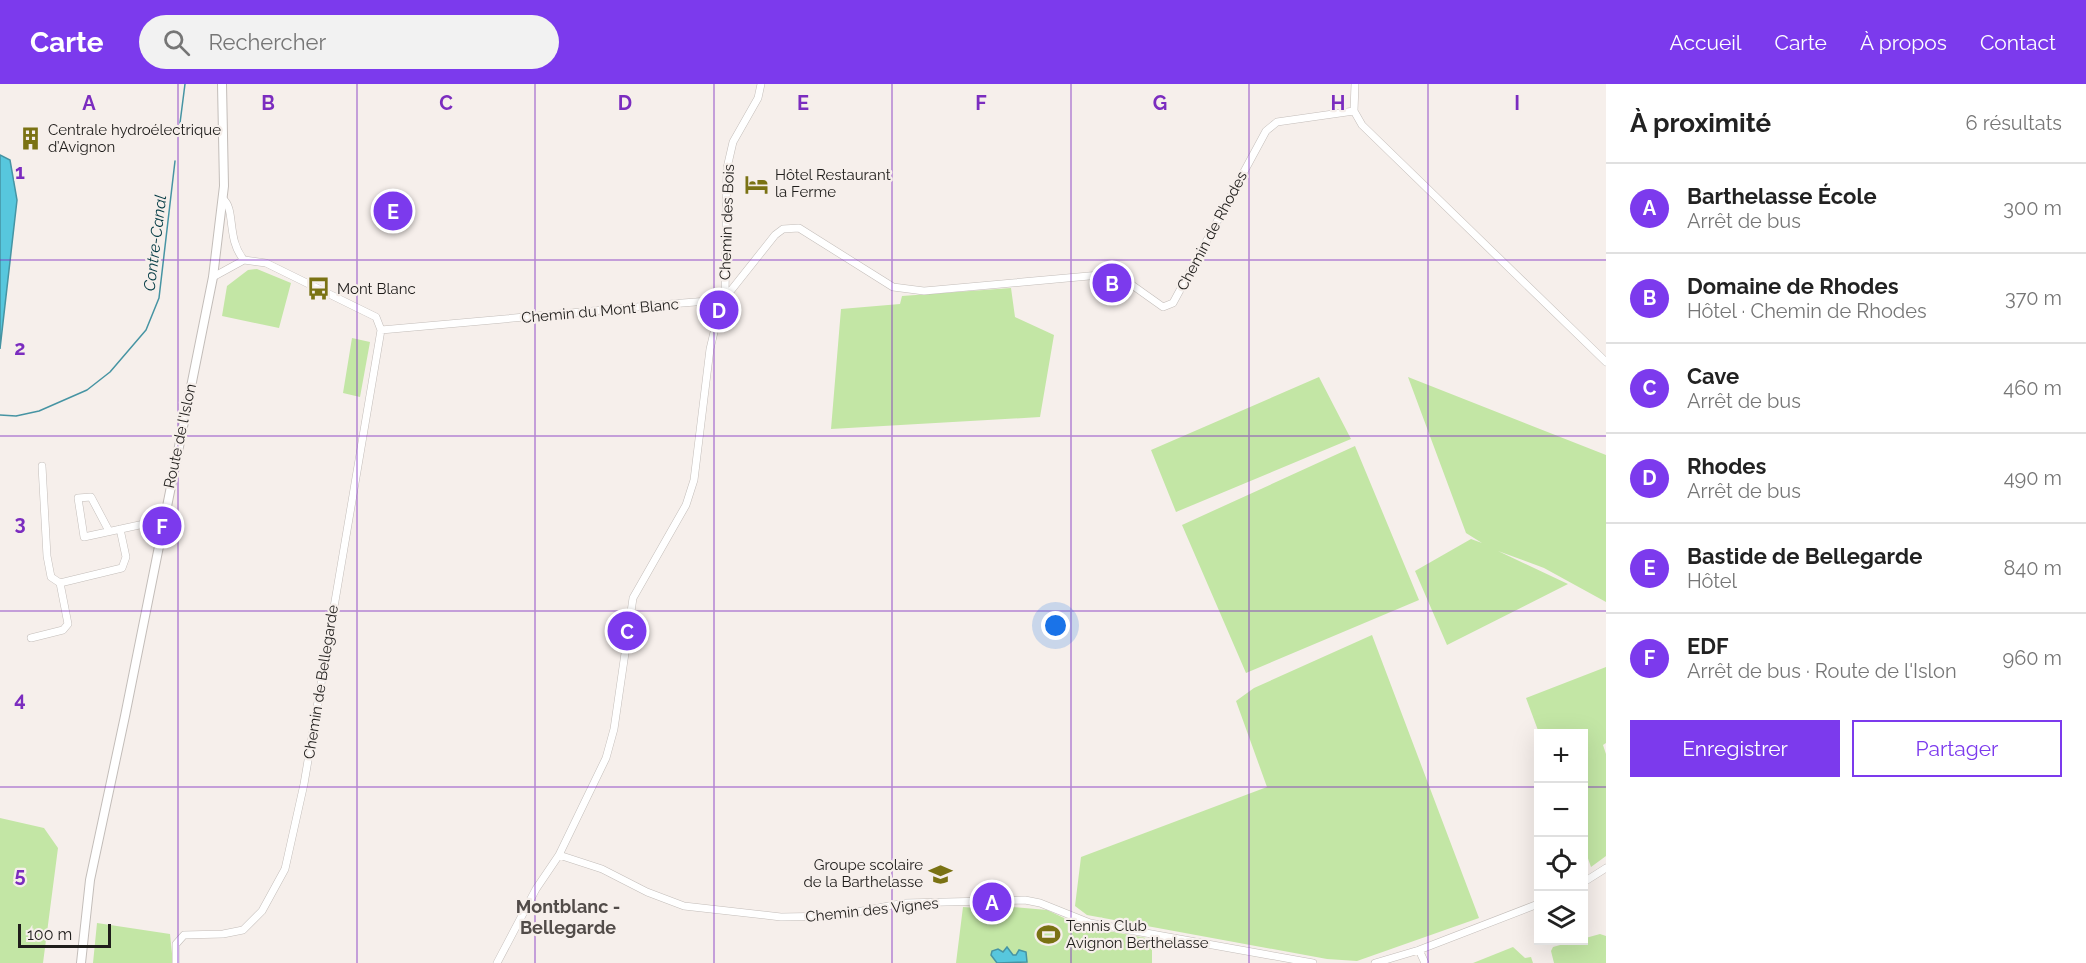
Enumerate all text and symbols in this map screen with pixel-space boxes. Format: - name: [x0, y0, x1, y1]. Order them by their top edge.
- search box: [139, 15, 559, 69]
- text: Carte: [30, 26, 103, 59]
- icon: search: [160, 26, 193, 59]
- text: Rechercher: [208, 29, 326, 55]
- text: Accueil: [1670, 30, 1742, 55]
- text: Carte: [1775, 30, 1827, 55]
- text: À propos: [1860, 30, 1947, 55]
- text: Contact: [1980, 30, 2056, 55]
- text: A: [82, 91, 96, 115]
- text: B: [261, 91, 275, 115]
- text: C: [439, 91, 453, 115]
- text: D: [618, 91, 632, 115]
- text: E: [797, 91, 809, 115]
- text: F: [975, 91, 987, 115]
- text: G: [1153, 91, 1167, 115]
- text: H: [1331, 91, 1345, 115]
- text: I: [1514, 91, 1520, 115]
- text: À proximité: [1630, 108, 1771, 138]
- text: 6 résultats: [1966, 111, 2062, 135]
- place label: Centrale hydroélectrique d’Avignon: [48, 121, 221, 156]
- building icon: Centrale hydroélectrique d’Avignon: [17, 126, 43, 152]
- text: 1: [15, 160, 25, 184]
- street label: Chemin des Bois: [716, 164, 738, 280]
- place label: Hôtel Restaurant la Ferme: [775, 166, 891, 201]
- street label: Chemin de Rhodes: [1173, 168, 1251, 294]
- hotel icon: Hôtel Restaurant la Ferme: [744, 171, 770, 197]
- text: Barthelasse École: [1687, 183, 1877, 209]
- pin: E: [374, 188, 412, 234]
- water label: Contre-Canal: [140, 194, 170, 292]
- text: A: [1643, 196, 1656, 220]
- text: 300 m: [2003, 196, 2062, 220]
- text: Arrêt de bus: [1687, 209, 1801, 233]
- pin: B: [1092, 260, 1132, 306]
- text: Domaine de Rhodes: [1687, 273, 1899, 299]
- bus stop icon: Mont Blanc: [306, 276, 332, 302]
- place label: Mont Blanc: [337, 280, 416, 298]
- text: B: [1643, 286, 1656, 310]
- text: 370 m: [2005, 286, 2062, 310]
- pin: D: [700, 288, 738, 332]
- street label: Chemin du Mont Blanc: [520, 295, 680, 327]
- text: Hôtel · Chemin de Rhodes: [1687, 299, 1927, 323]
- text: 2: [14, 336, 26, 360]
- text: Cave: [1687, 363, 1739, 389]
- text: C: [1643, 376, 1656, 400]
- text: 460 m: [2003, 376, 2062, 400]
- street label: Route de l'Islon: [160, 382, 200, 490]
- text: Arrêt de bus: [1687, 389, 1801, 413]
- text: Rhodes: [1687, 453, 1766, 479]
- text: D: [1642, 466, 1657, 490]
- text: 490 m: [2004, 466, 2062, 490]
- text: Arrêt de bus: [1687, 479, 1801, 503]
- pin: F: [142, 504, 182, 548]
- text: 3: [14, 511, 26, 535]
- text: Bastide de Bellegarde: [1687, 543, 1922, 569]
- text: E: [1643, 556, 1656, 580]
- text: 840 m: [2004, 556, 2062, 580]
- text: Hôtel: [1687, 569, 1737, 593]
- street label: Chemin de Bellegarde: [300, 603, 342, 760]
- pin: C: [608, 608, 646, 654]
- your location: [1041, 611, 1070, 640]
- text: EDF: [1687, 633, 1729, 659]
- text: F: [1644, 646, 1655, 670]
- text: 960 m: [2003, 646, 2062, 670]
- text: Arrêt de bus · Route de l'Islon: [1687, 659, 1957, 683]
- text: 4: [14, 687, 26, 711]
- button: Enregistrer: [1630, 720, 1840, 777]
- button: Partager: [1852, 720, 2062, 777]
- map controls: [1534, 729, 1588, 945]
- button: +: [1534, 729, 1588, 783]
- button: −: [1534, 783, 1588, 837]
- button: locate: [1534, 837, 1588, 891]
- place label: Groupe scolaire de la Barthelasse: [803, 856, 923, 891]
- school or university icon: Groupe scolaire de la Barthelasse: [928, 861, 954, 887]
- text: 5: [14, 863, 26, 887]
- pin: A: [972, 880, 1012, 924]
- button: layers: [1534, 891, 1588, 945]
- street label: Chemin des Vignes: [805, 894, 939, 926]
- district label: Montblanc - Bellegarde: [516, 896, 620, 938]
- place label: Tennis Club Avignon Berthelasse: [1066, 917, 1209, 952]
- scale bar: [18, 921, 111, 948]
- sports icon: Tennis Club Avignon Berthelasse: [1035, 922, 1061, 948]
- text: 100 m: [27, 925, 72, 944]

